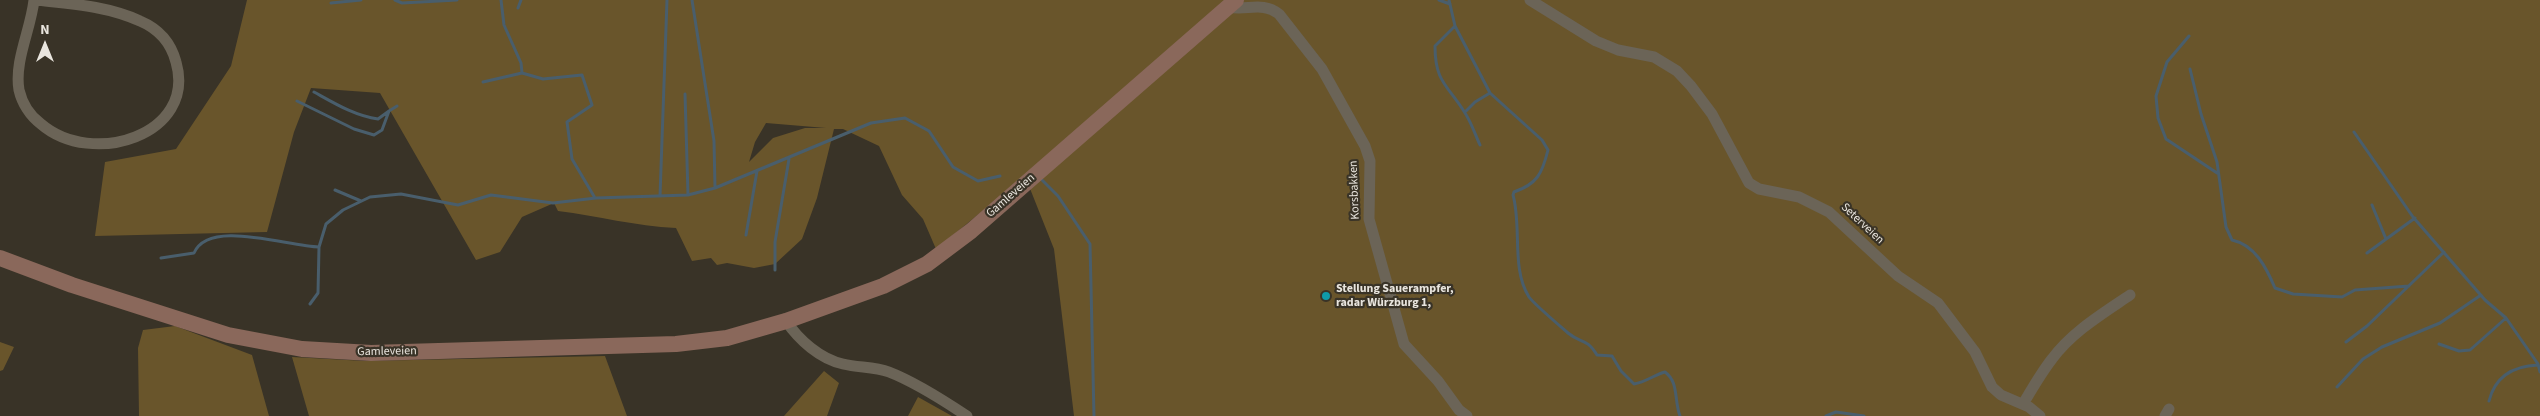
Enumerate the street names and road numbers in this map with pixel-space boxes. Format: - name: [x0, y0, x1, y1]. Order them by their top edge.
- street label: Korsbakken: [1347, 160, 1363, 220]
- street label: Gamleveien: [984, 171, 1038, 221]
- street label: Seterveien: [1838, 200, 1886, 248]
- street label: Gamleveien: [357, 344, 417, 360]

